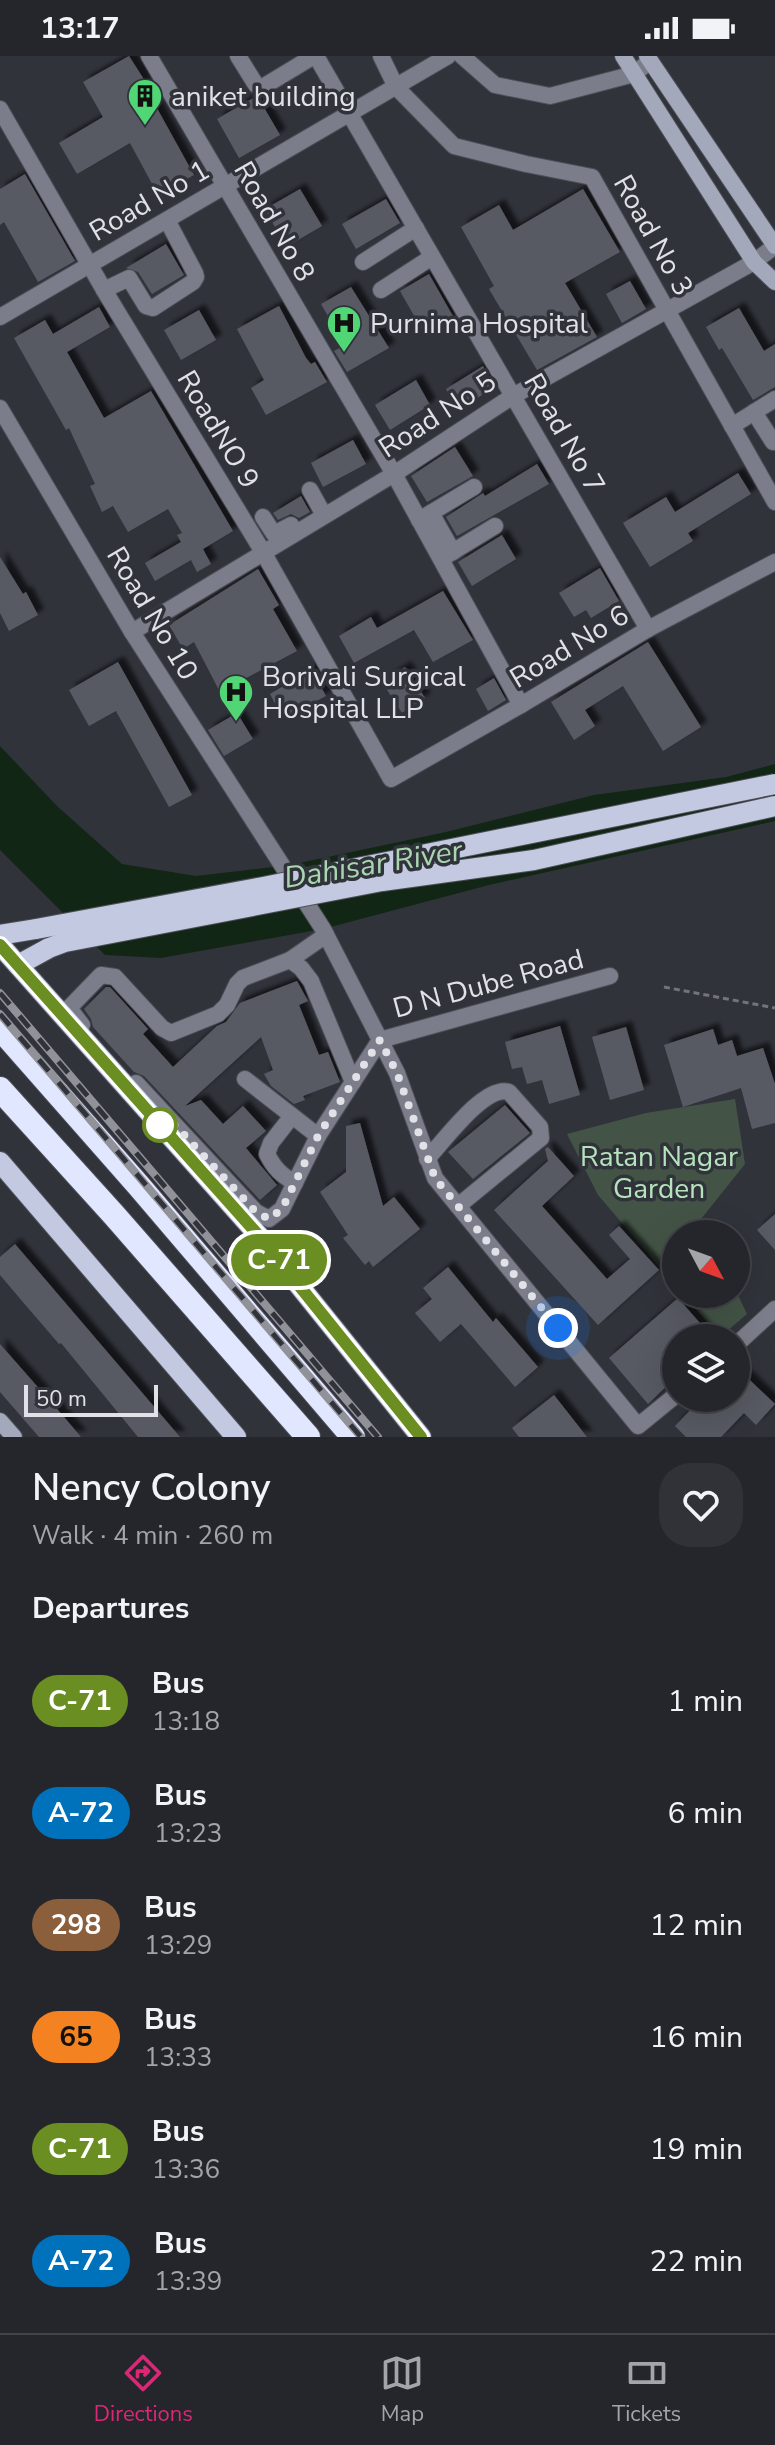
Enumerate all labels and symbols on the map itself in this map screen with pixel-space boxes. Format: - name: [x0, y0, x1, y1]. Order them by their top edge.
- building icon: aniket building: [126, 77, 164, 127]
- place label: aniket building: [171, 78, 356, 116]
- street label: Road No 1: [83, 151, 216, 250]
- street label: Road No 8: [225, 155, 324, 288]
- street label: Road No 3: [604, 168, 702, 303]
- hospital icon: Purnima Hospital: [325, 304, 363, 354]
- place label: Purnima Hospital: [370, 305, 588, 343]
- street label: RoadNO 9: [168, 363, 268, 496]
- street label: Road No 5: [372, 363, 504, 467]
- street label: Road No 7: [515, 367, 614, 500]
- street label: Road No 10: [97, 540, 207, 687]
- street label: Road No 6: [503, 596, 636, 697]
- place label: Borivali Surgical Hospital LLP: [262, 658, 466, 728]
- hospital icon: Borivali Surgical Hospital LLP: [217, 673, 255, 723]
- water label: Dahisar River: [281, 830, 466, 899]
- street label: D N Dube Road: [389, 940, 588, 1028]
- unlabelled marker: [143, 1108, 177, 1142]
- park label: Ratan Nagar Garden: [580, 1138, 738, 1208]
- north arrow: [662, 1220, 750, 1308]
- line badge: C-71: [223, 1234, 335, 1286]
- your location: [538, 1308, 578, 1348]
- scale bar: [24, 1381, 158, 1417]

